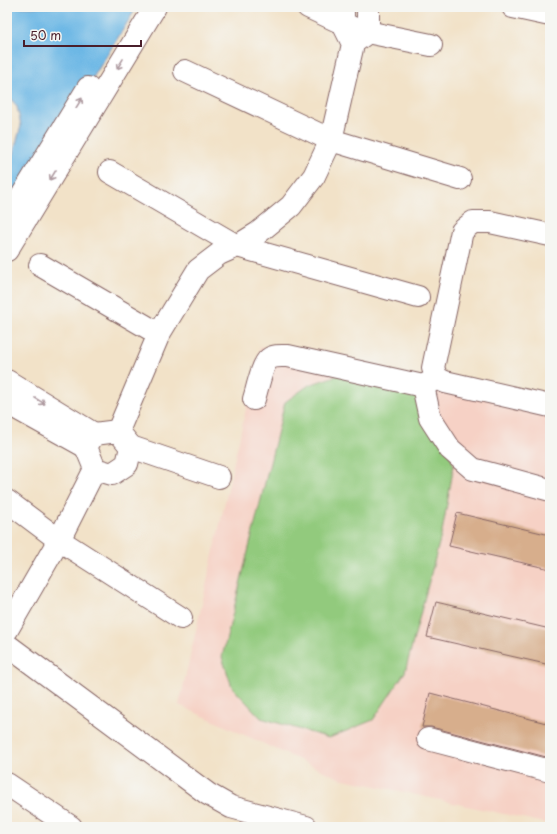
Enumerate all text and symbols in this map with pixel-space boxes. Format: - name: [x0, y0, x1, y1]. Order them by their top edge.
- scale bar: [24, 22, 141, 48]
- text: 50 m: [30, 26, 61, 44]
- one-way arrow: [116, 58, 124, 70]
- one-way arrow: [75, 97, 83, 109]
- one-way arrow: [48, 169, 56, 181]
- one-way arrow: [34, 398, 46, 406]

